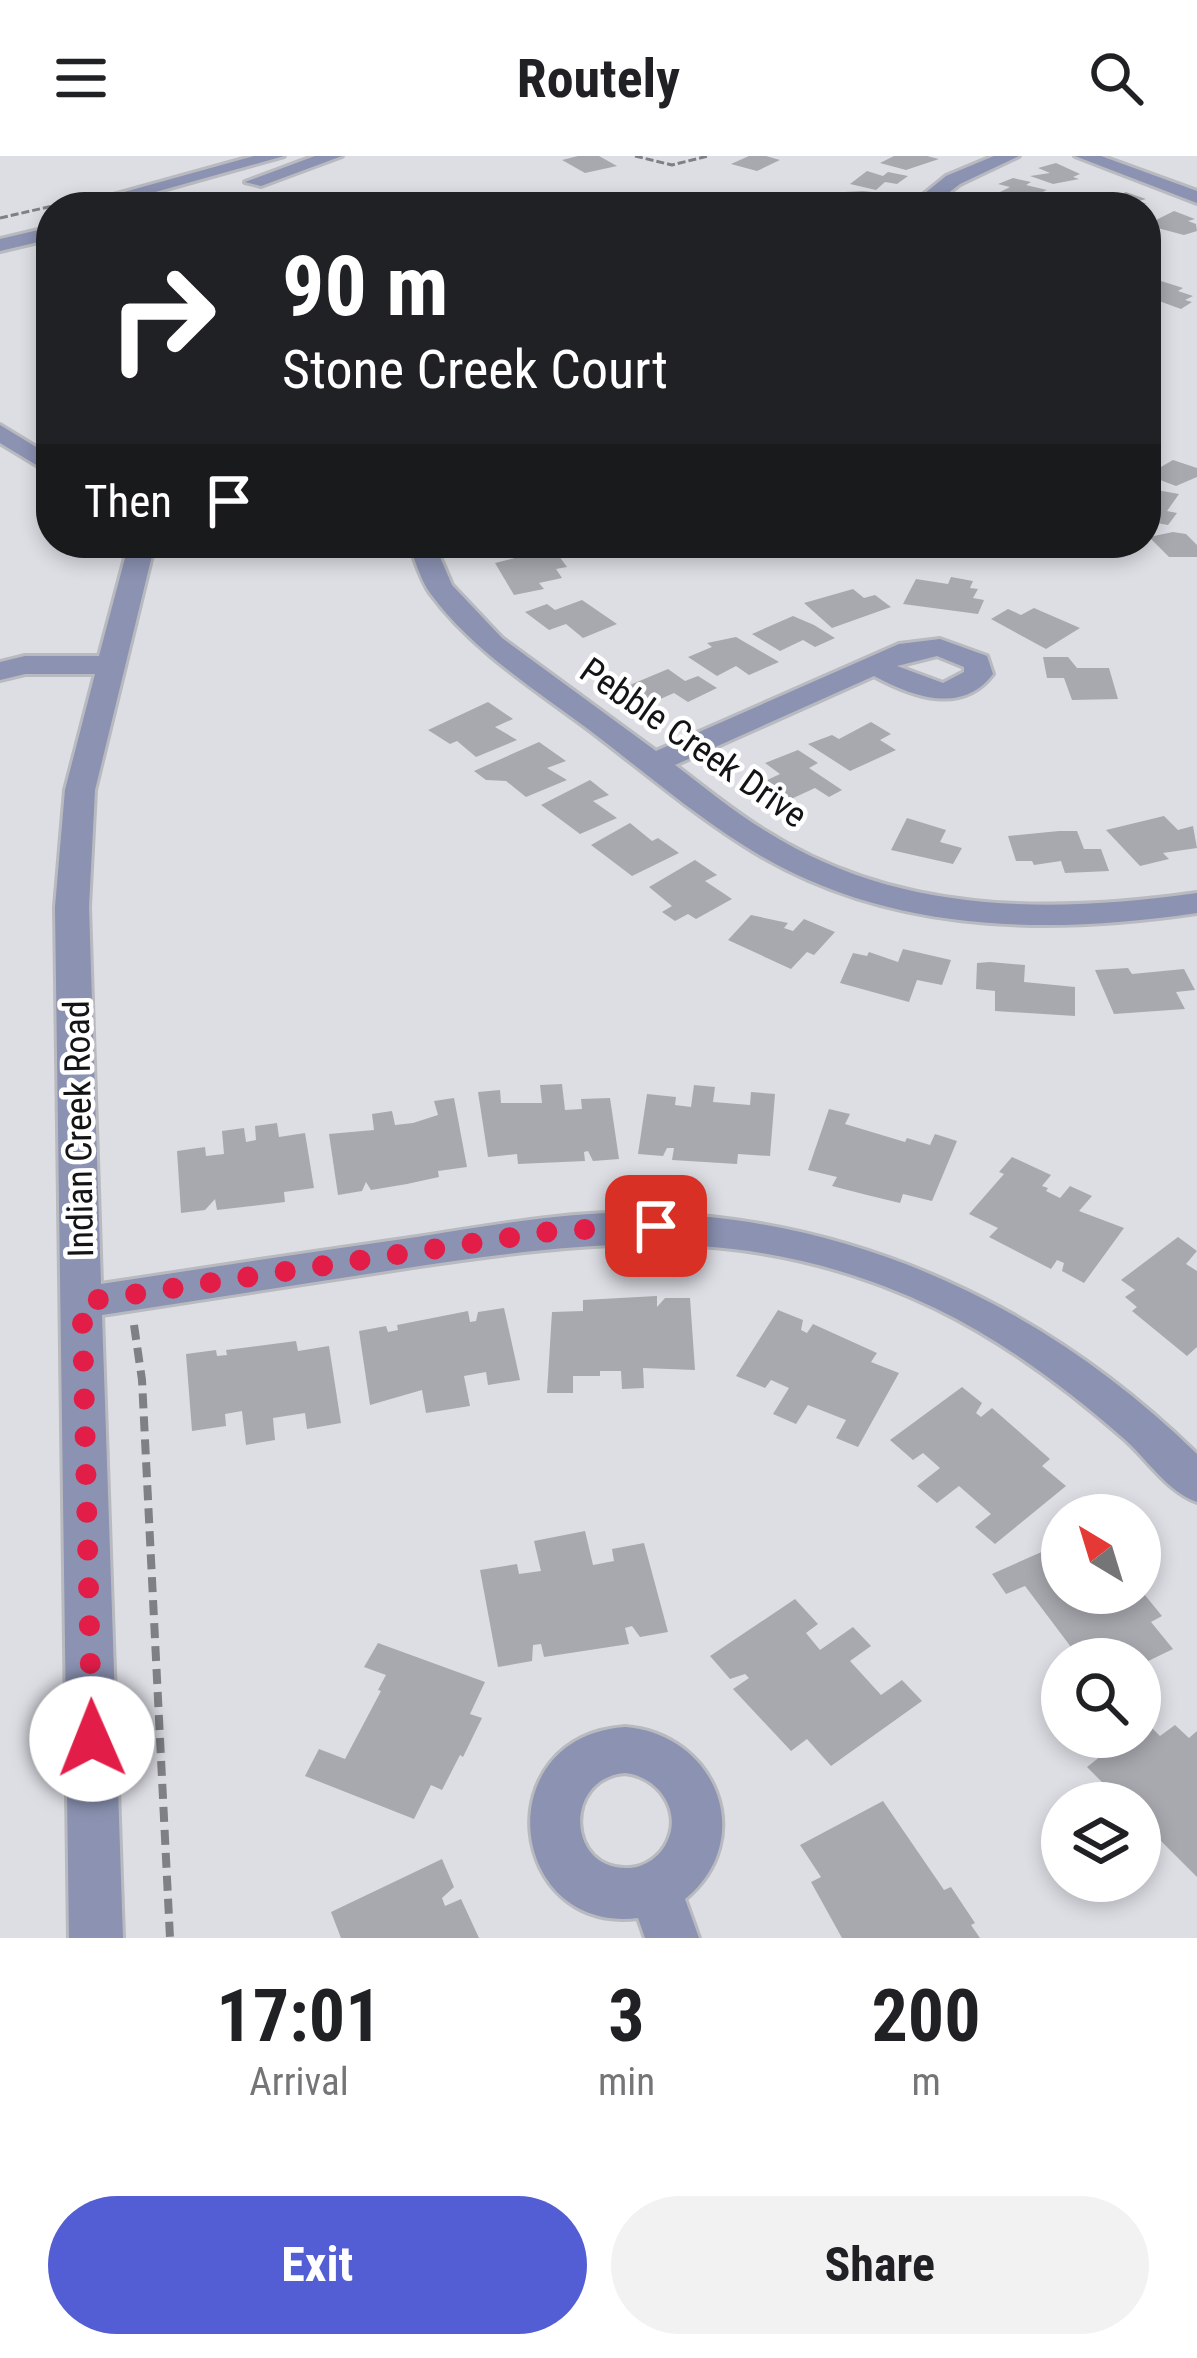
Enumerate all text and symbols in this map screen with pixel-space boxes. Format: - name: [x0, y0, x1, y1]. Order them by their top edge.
- icon: menu: [48, 45, 114, 111]
- icon: search: [1083, 45, 1149, 111]
- text: Routely: [517, 47, 680, 110]
- text: 90 m: [282, 237, 449, 336]
- icon: right: [84, 240, 240, 396]
- text: Stone Creek Court: [282, 338, 668, 401]
- icon: arrive: [196, 468, 262, 534]
- text: Then: [84, 475, 172, 528]
- street label: Pebble Creek Drive: [572, 649, 815, 836]
- street label: Indian Creek Road: [56, 1000, 102, 1258]
- pin: [605, 1175, 707, 1277]
- icon: arrive: [623, 1193, 689, 1259]
- north arrow: [1041, 1494, 1161, 1614]
- map controls: [1041, 1494, 1161, 1902]
- button: search: [1041, 1638, 1161, 1758]
- position arrow: [29, 1676, 155, 1802]
- button: layers: [1041, 1782, 1161, 1902]
- text: 17:01: [216, 1974, 382, 2059]
- text: 3: [608, 1974, 645, 2059]
- text: 200: [871, 1974, 981, 2059]
- text: Arrival: [249, 2059, 349, 2105]
- text: min: [598, 2059, 655, 2105]
- text: m: [911, 2059, 941, 2105]
- button: Exit: [48, 2196, 587, 2334]
- button: Share: [611, 2196, 1149, 2334]

